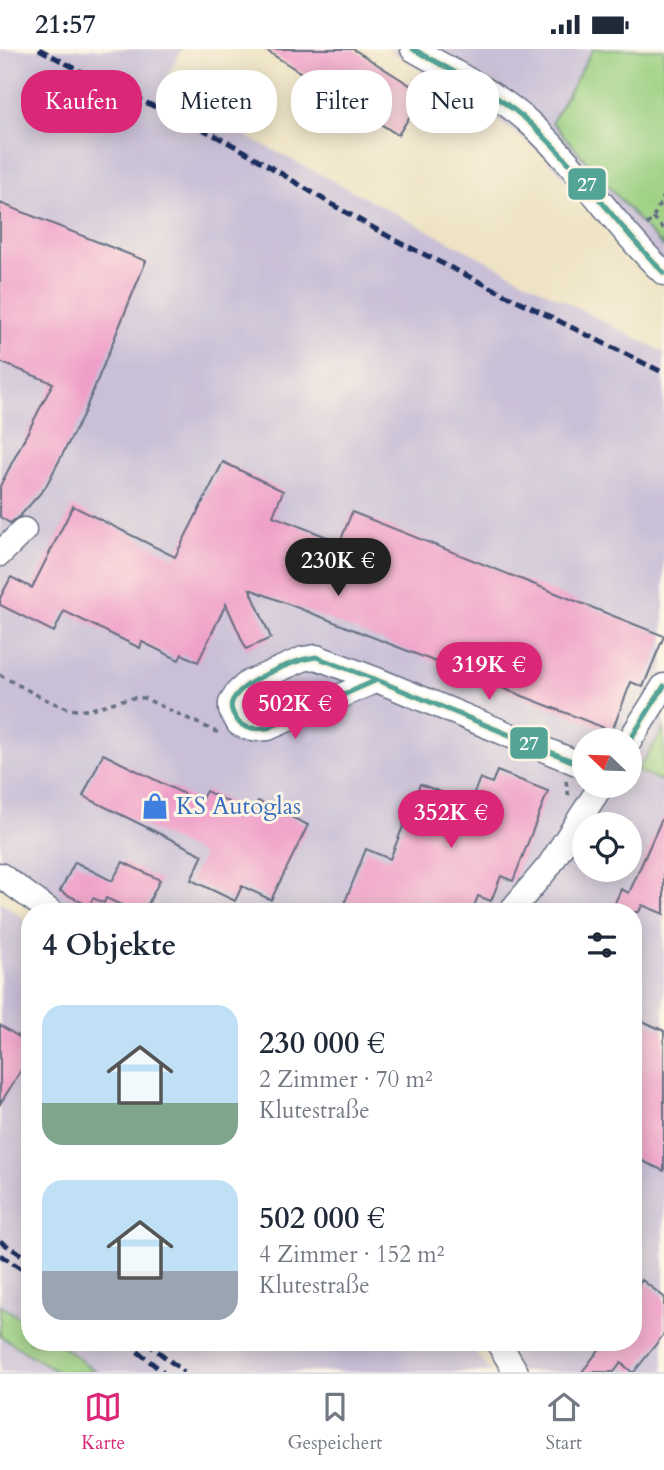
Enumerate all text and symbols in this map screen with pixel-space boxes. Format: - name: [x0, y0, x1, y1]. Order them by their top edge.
- text: 21:57: [35, 7, 96, 42]
- chip: Kaufen: [21, 70, 142, 133]
- chip: Mieten: [156, 70, 277, 133]
- chip: Filter: [291, 70, 392, 133]
- chip: Neu: [406, 70, 499, 133]
- line badge: 27: [567, 167, 607, 201]
- text: 27: [577, 172, 597, 198]
- pin: 230K €: [281, 539, 395, 598]
- text: 230K €: [301, 545, 375, 576]
- pin: 319K €: [432, 643, 546, 702]
- text: 319K €: [452, 649, 526, 680]
- pin: 502K €: [238, 681, 352, 741]
- text: 502K €: [258, 688, 332, 719]
- line badge: 27: [509, 726, 549, 760]
- north arrow: [572, 728, 642, 798]
- map controls: [572, 728, 642, 882]
- text: 27: [519, 731, 539, 757]
- place label: KS Autoglas: [176, 790, 301, 823]
- shop icon: KS Autoglas: [140, 791, 170, 821]
- pin: 352K €: [394, 791, 508, 850]
- text: 352K €: [414, 797, 488, 828]
- button: locate: [572, 812, 642, 882]
- text: 4 Objekte: [42, 925, 176, 966]
- icon: filters: [583, 926, 621, 964]
- text: 230 000 €: [259, 1023, 385, 1064]
- icon: home: [98, 1033, 182, 1117]
- text: 2 Zimmer · 70 m²: [259, 1064, 433, 1095]
- text: Klutestraße: [259, 1095, 370, 1126]
- text: 502 000 €: [259, 1198, 385, 1239]
- icon: home: [98, 1208, 182, 1292]
- text: 4 Zimmer · 152 m²: [259, 1239, 444, 1270]
- text: Klutestraße: [259, 1270, 370, 1301]
- tab: Karte: [81, 1388, 125, 1456]
- tab: Gespeichert: [288, 1388, 382, 1456]
- tab: Start: [545, 1388, 583, 1456]

